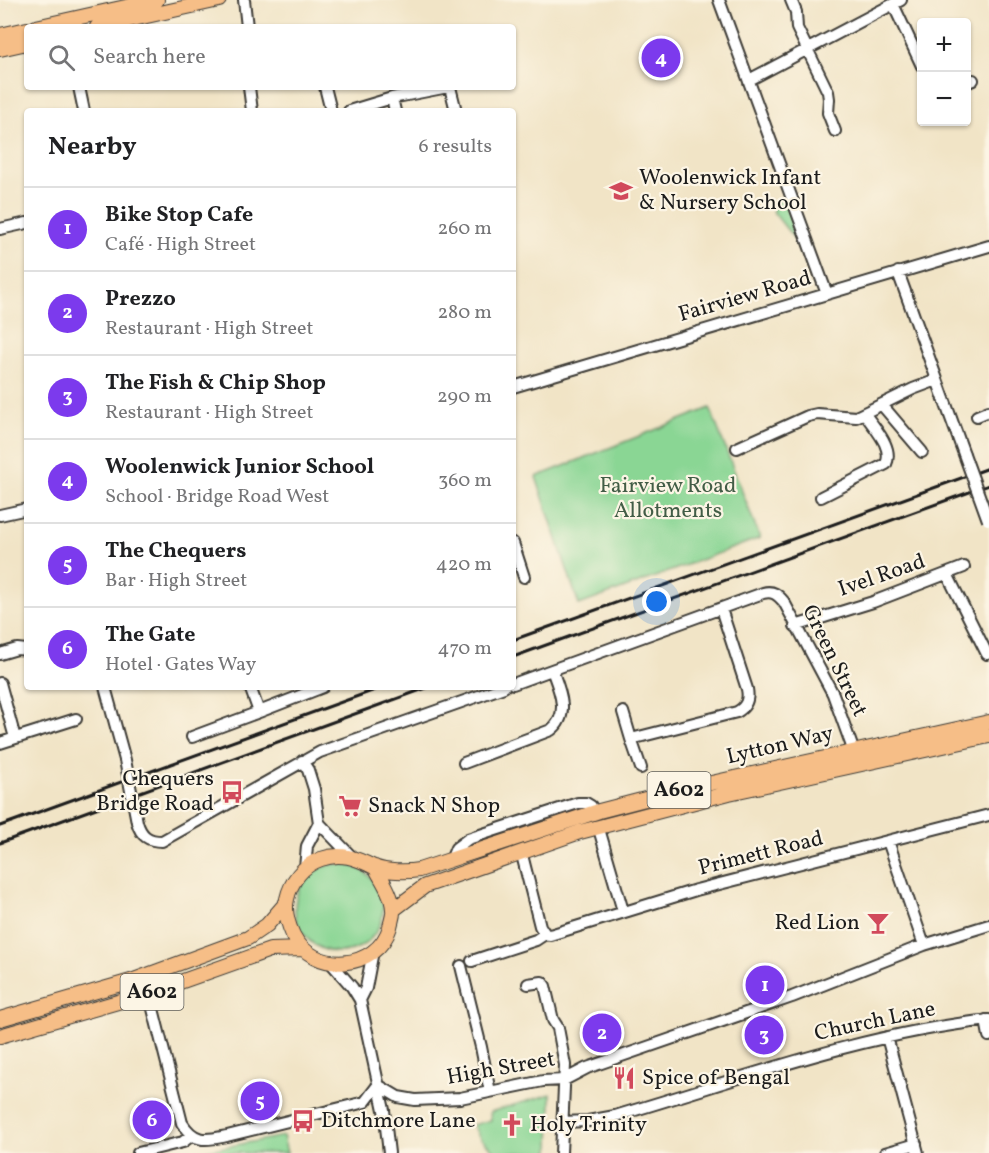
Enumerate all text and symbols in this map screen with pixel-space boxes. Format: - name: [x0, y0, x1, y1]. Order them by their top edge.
- map controls: [917, 18, 971, 126]
- button: +: [917, 18, 971, 72]
- search box: [24, 24, 516, 90]
- pin: 4: [642, 36, 680, 80]
- icon: search: [45, 41, 78, 74]
- text: Search here: [93, 42, 206, 73]
- button: −: [917, 72, 971, 126]
- text: Nearby: [48, 129, 137, 165]
- text: 6 results: [419, 133, 492, 161]
- place label: Woolenwick Infant & Nursery School: [639, 163, 822, 219]
- school or university icon: Woolenwick Infant & Nursery School: [608, 178, 634, 204]
- text: Bike Stop Cafe: [105, 200, 253, 231]
- text: 1: [63, 215, 72, 243]
- text: 260 m: [437, 215, 492, 243]
- text: Café · High Street: [105, 231, 256, 259]
- street label: Fairview Road: [675, 263, 815, 331]
- text: Prezzo: [105, 284, 176, 315]
- text: 2: [62, 299, 73, 327]
- text: 280 m: [437, 299, 492, 327]
- text: Restaurant · High Street: [105, 315, 313, 343]
- text: The Fish & Chip Shop: [105, 368, 326, 399]
- text: 3: [62, 383, 73, 411]
- text: 290 m: [437, 383, 492, 411]
- text: Restaurant · High Street: [105, 399, 313, 427]
- text: Woolenwick Junior School: [105, 452, 374, 483]
- text: 4: [61, 467, 74, 495]
- text: 360 m: [438, 467, 492, 495]
- park label: Fairview Road Allotments: [600, 471, 736, 527]
- text: School · Bridge Road West: [105, 483, 329, 511]
- text: The Chequers: [105, 536, 246, 567]
- street label: Ivel Road: [834, 547, 930, 605]
- text: 5: [63, 551, 72, 579]
- text: 420 m: [436, 551, 492, 579]
- text: Bar · High Street: [105, 567, 247, 595]
- your location: [642, 587, 671, 616]
- street label: Green Street: [793, 600, 875, 723]
- text: The Gate: [105, 620, 195, 651]
- text: 6: [62, 635, 73, 663]
- text: 470 m: [437, 635, 492, 663]
- text: Hotel · Gates Way: [105, 651, 256, 679]
- street label: Lytton Way: [723, 719, 837, 773]
- place label: Chequers Bridge Road: [96, 764, 214, 820]
- road number: A602: [648, 772, 710, 808]
- bus stop icon: Chequers Bridge Road: [219, 779, 245, 805]
- place label: Snack N Shop: [368, 791, 500, 822]
- supermarket icon: Snack N Shop: [337, 793, 363, 819]
- street label: Primett Road: [695, 823, 827, 885]
- place label: Red Lion: [774, 908, 860, 939]
- bar icon: Red Lion: [865, 910, 891, 936]
- pin: 1: [746, 962, 784, 1008]
- road number: A602: [120, 974, 184, 1010]
- street label: Church Lane: [812, 994, 938, 1050]
- pin: 2: [582, 1010, 622, 1056]
- pin: 3: [744, 1012, 783, 1058]
- street label: High Street: [444, 1044, 558, 1094]
- place label: Spice of Bengal: [642, 1063, 790, 1094]
- restaurant icon: Spice of Bengal: [611, 1065, 637, 1091]
- pin: 5: [240, 1078, 280, 1124]
- pin: 6: [132, 1098, 172, 1142]
- place label: Ditchmore Lane: [321, 1106, 476, 1137]
- bus stop icon: Ditchmore Lane: [290, 1108, 316, 1134]
- place label: Holy Trinity: [530, 1110, 647, 1141]
- church icon: Holy Trinity: [499, 1112, 525, 1138]

